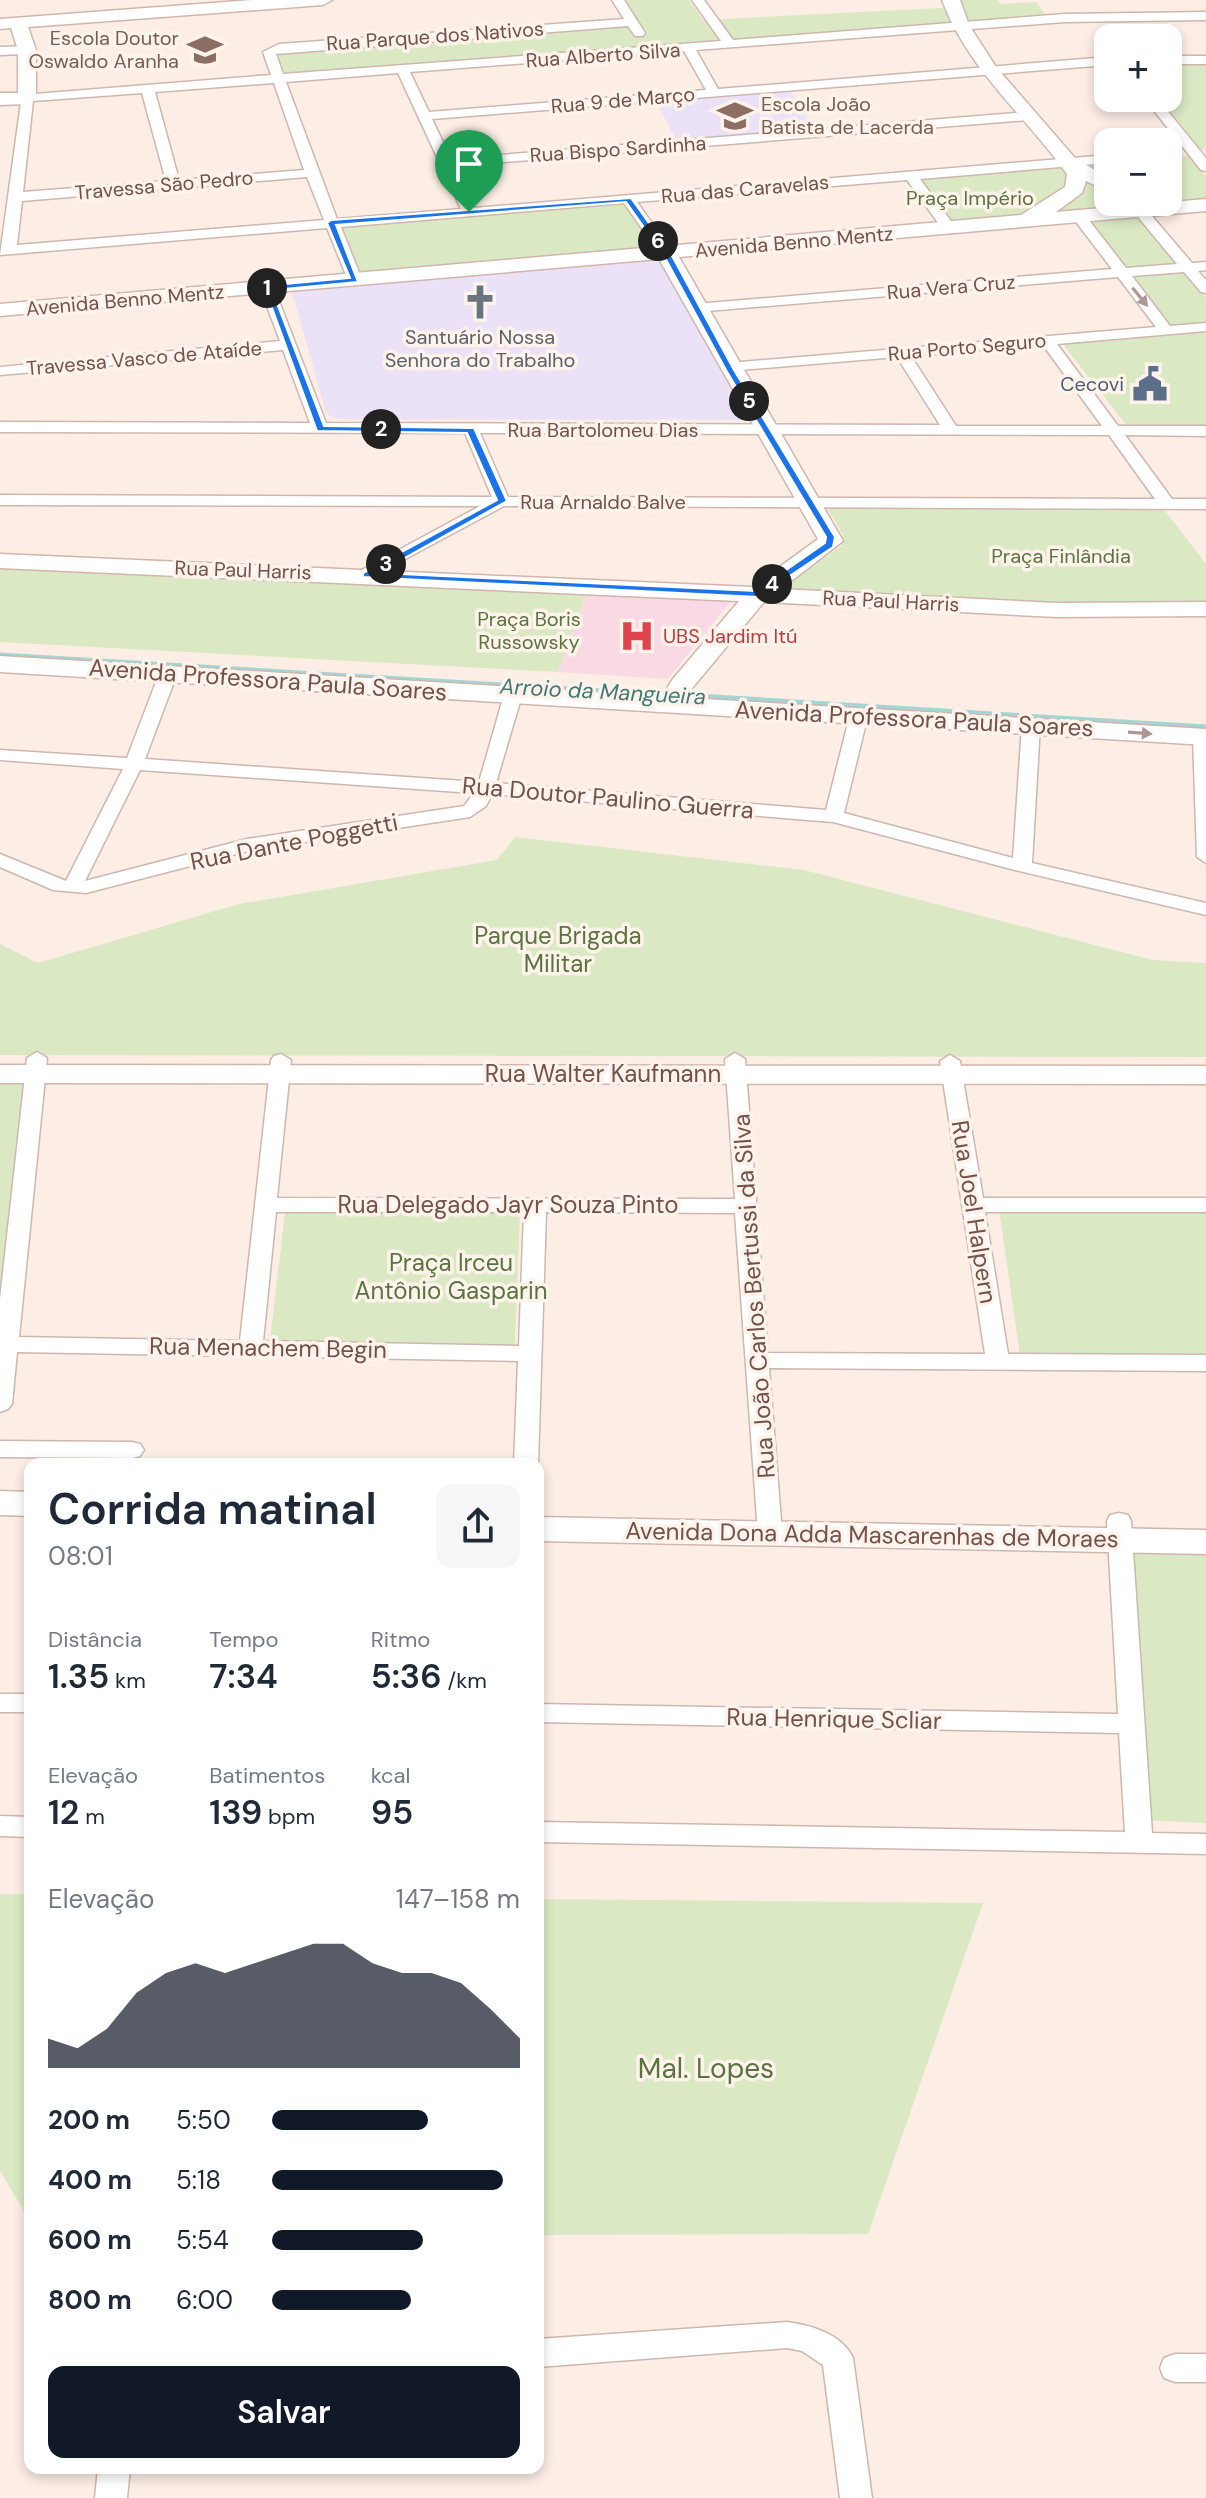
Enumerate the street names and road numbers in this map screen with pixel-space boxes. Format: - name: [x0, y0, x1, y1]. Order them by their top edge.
- street label: Rua Parque dos Nativos: [325, 15, 545, 57]
- street label: Rua Alberto Silva: [525, 37, 681, 73]
- street label: Rua 9 de Março: [550, 81, 696, 119]
- street label: Rua Bispo Sardinha: [529, 130, 707, 168]
- street label: Travessa São Pedro: [74, 164, 254, 206]
- street label: Rua das Caravelas: [660, 169, 830, 209]
- street label: Avenida Benno Mentz: [694, 220, 894, 264]
- street label: Rua Vera Cruz: [886, 268, 1016, 306]
- street label: Avenida Benno Mentz: [25, 278, 225, 322]
- street label: Rua Porto Seguro: [887, 327, 1047, 367]
- street label: Travessa Vasco de Ataíde: [25, 335, 263, 381]
- street label: Rua Bartolomeu Dias: [507, 417, 699, 443]
- street label: Rua Arnaldo Balve: [520, 489, 686, 515]
- street label: Rua Paul Harris: [174, 555, 312, 585]
- street label: Rua Paul Harris: [822, 584, 960, 618]
- street label: Avenida Professora Paula Soares: [88, 652, 448, 707]
- street label: Avenida Professora Paula Soares: [734, 694, 1094, 743]
- street label: Rua Doutor Paulino Guerra: [461, 769, 755, 826]
- street label: Rua Dante Poggetti: [187, 806, 400, 877]
- street label: Rua Walter Kaufmann: [485, 1058, 721, 1089]
- street label: Rua João Carlos Bertussi da Silva: [725, 1113, 782, 1479]
- street label: Rua Joel Halpern: [945, 1118, 1004, 1306]
- street label: Rua Delegado Jayr Souza Pinto: [337, 1189, 679, 1220]
- street label: Rua Menachem Begin: [149, 1330, 387, 1365]
- street label: Avenida Dona Adda Mascarenhas de Moraes: [625, 1515, 1119, 1554]
- street label: Rua Henrique Scliar: [726, 1701, 942, 1736]

